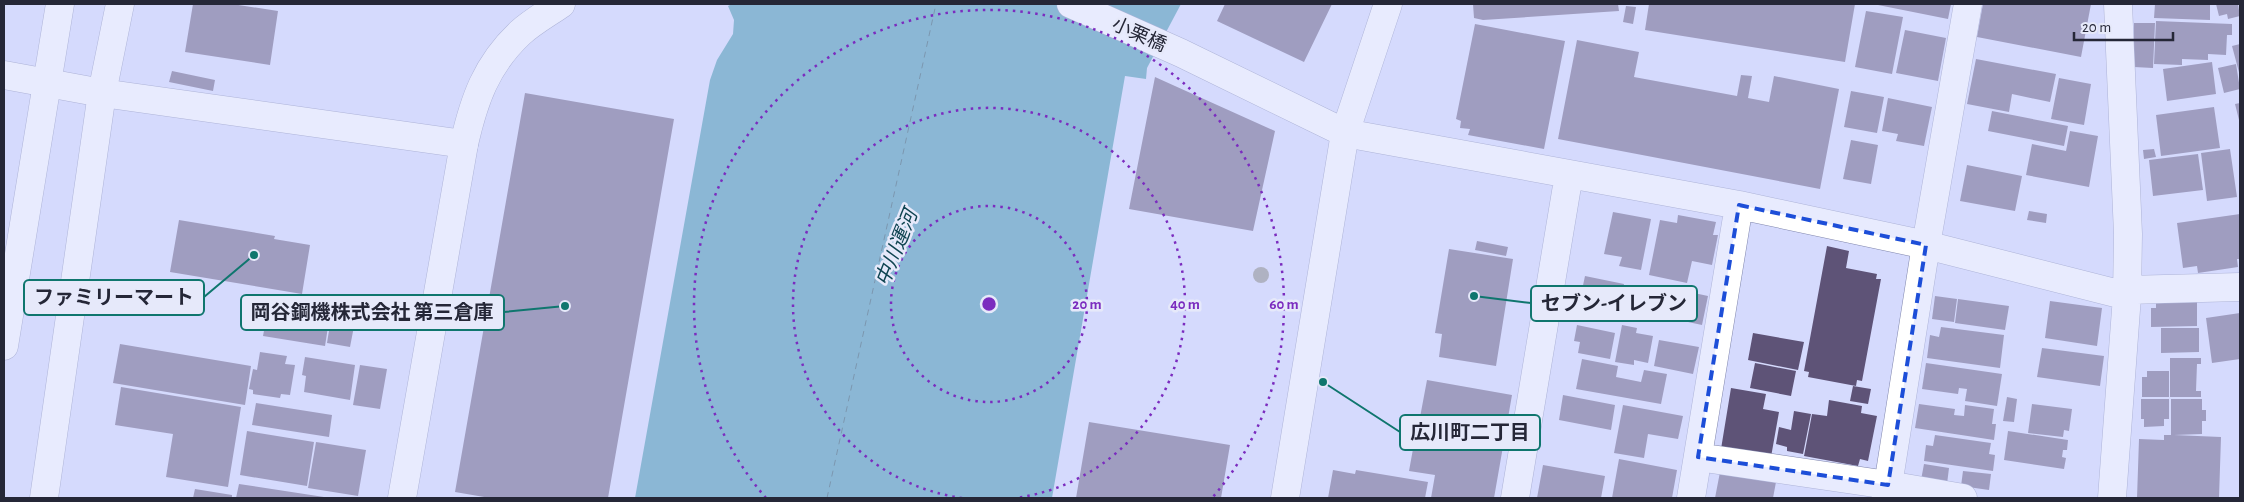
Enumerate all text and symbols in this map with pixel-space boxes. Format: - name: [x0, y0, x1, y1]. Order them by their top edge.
- scale bar: [2074, 10, 2173, 42]
- street label: 小栗橋: [1109, 14, 1169, 55]
- text: 20 m: [2082, 20, 2111, 35]
- water label: 中川運河: [872, 203, 923, 289]
- callout: ファミリーマート: [24, 280, 204, 315]
- callout: セブン-イレブン: [1531, 286, 1697, 321]
- text: ファミリーマート: [34, 288, 194, 308]
- text: セブン-イレブン: [1541, 292, 1687, 314]
- callout: 岡谷鋼機株式会社 第三倉庫: [241, 295, 504, 330]
- centre of rings: [980, 295, 998, 313]
- text: 20 m: [1072, 297, 1102, 312]
- text: 40 m: [1170, 297, 1200, 312]
- text: 60 m: [1269, 297, 1299, 312]
- text: 岡谷鋼機株式会社 第三倉庫: [250, 301, 494, 323]
- callout: 広川町二丁目: [1400, 415, 1540, 450]
- text: 広川町二丁目: [1410, 422, 1530, 443]

